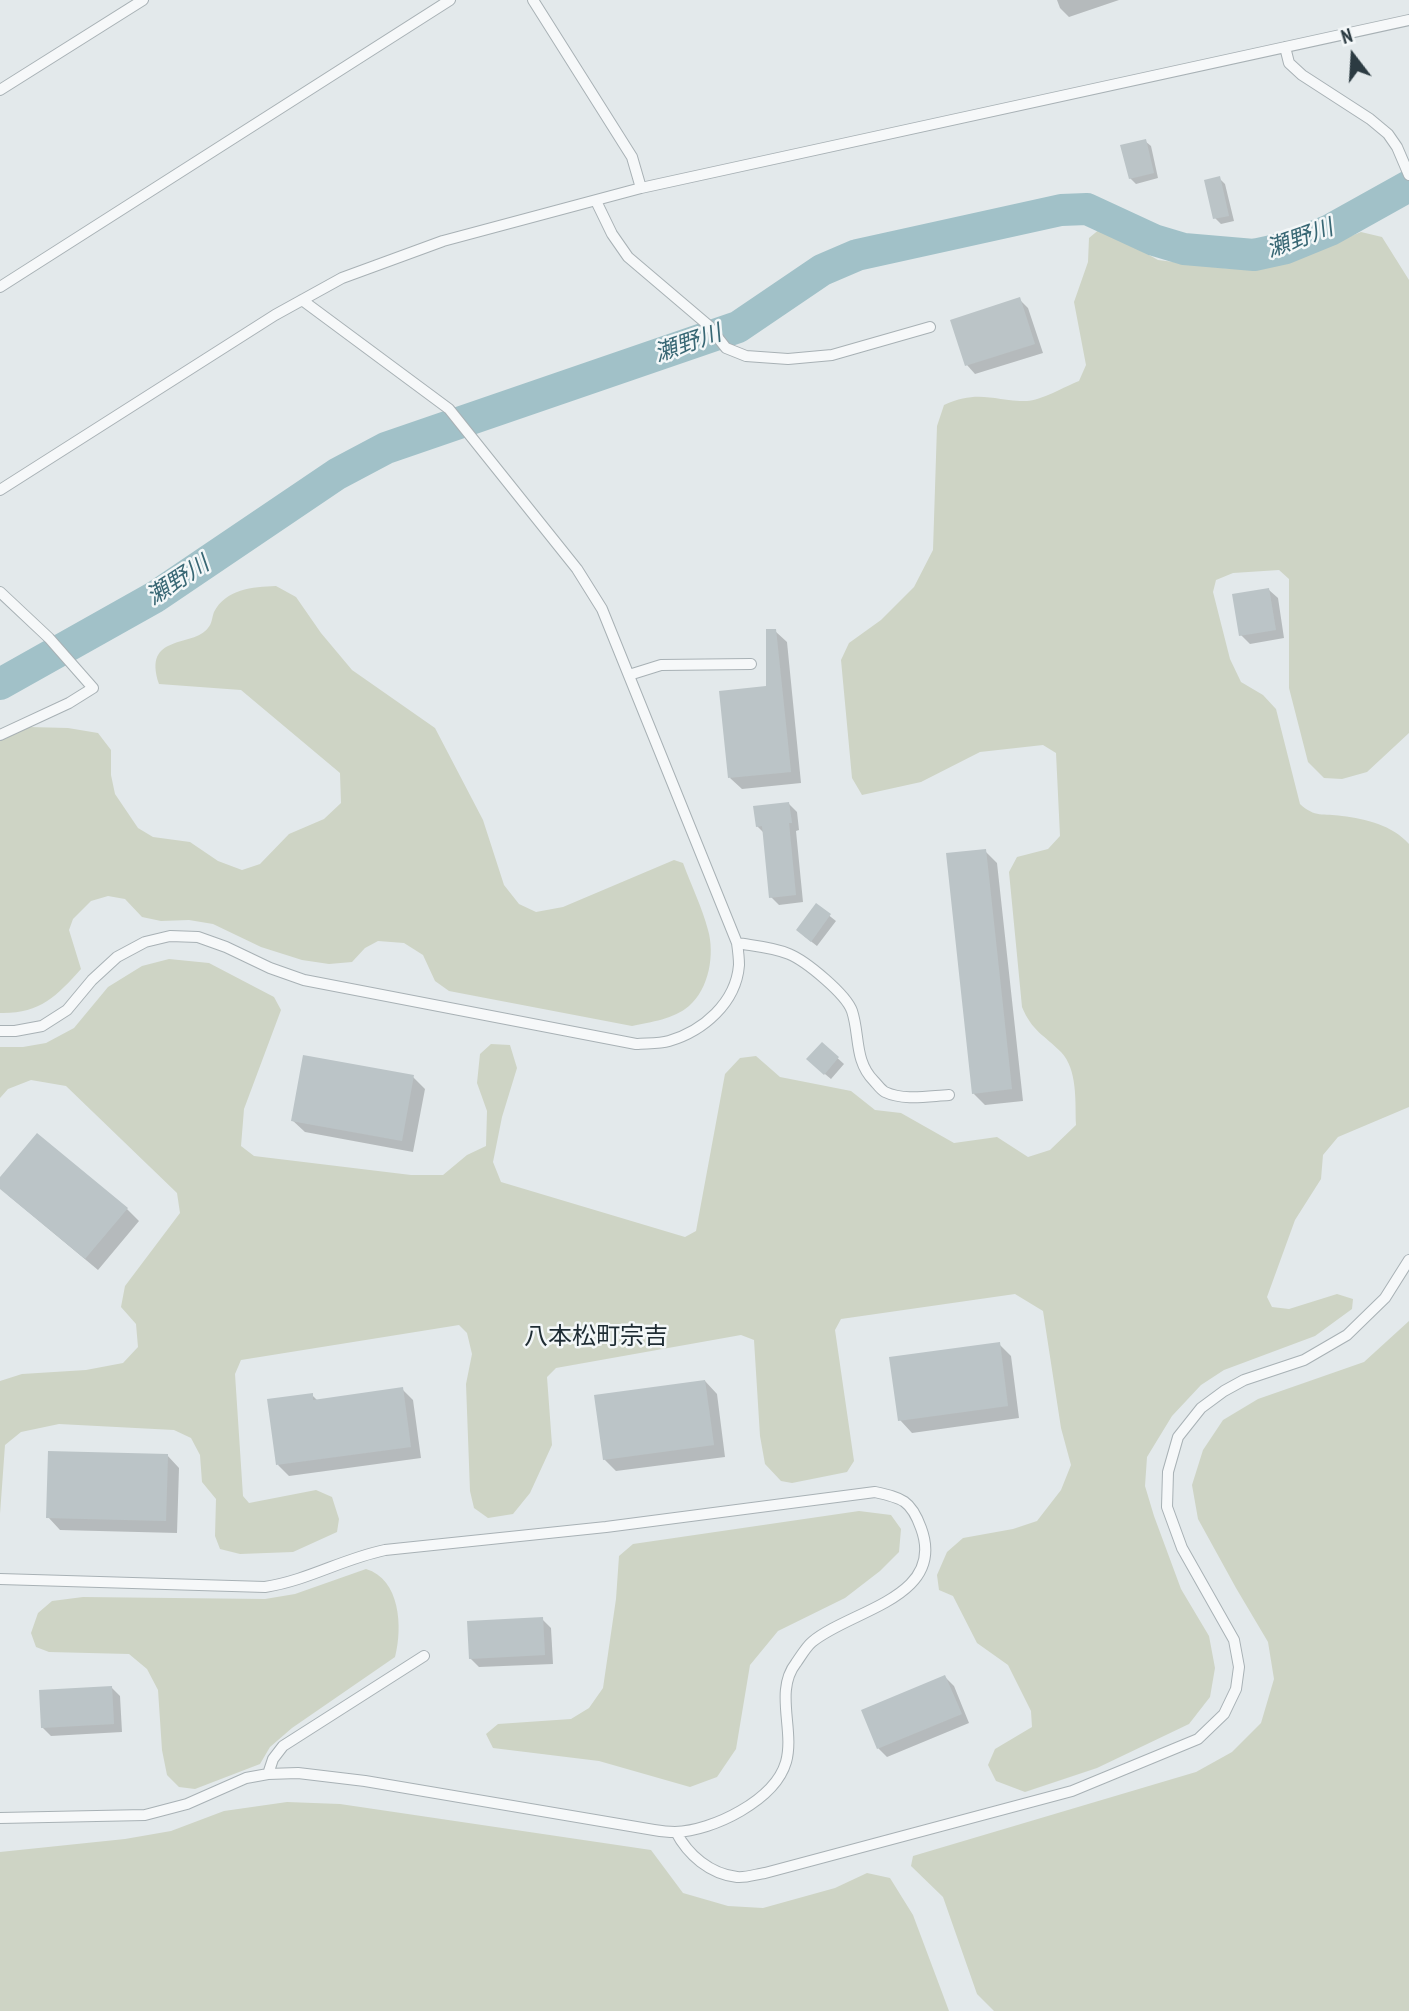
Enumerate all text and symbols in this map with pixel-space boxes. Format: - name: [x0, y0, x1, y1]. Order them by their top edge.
- north arrow: [1318, 21, 1388, 91]
- text: N: [1338, 23, 1355, 49]
- water label: 瀬野川: [1263, 214, 1337, 264]
- water label: 瀬野川: [651, 320, 725, 368]
- water label: 瀬野川: [142, 551, 214, 611]
- district label: 八本松町宗吉: [524, 1323, 668, 1351]

